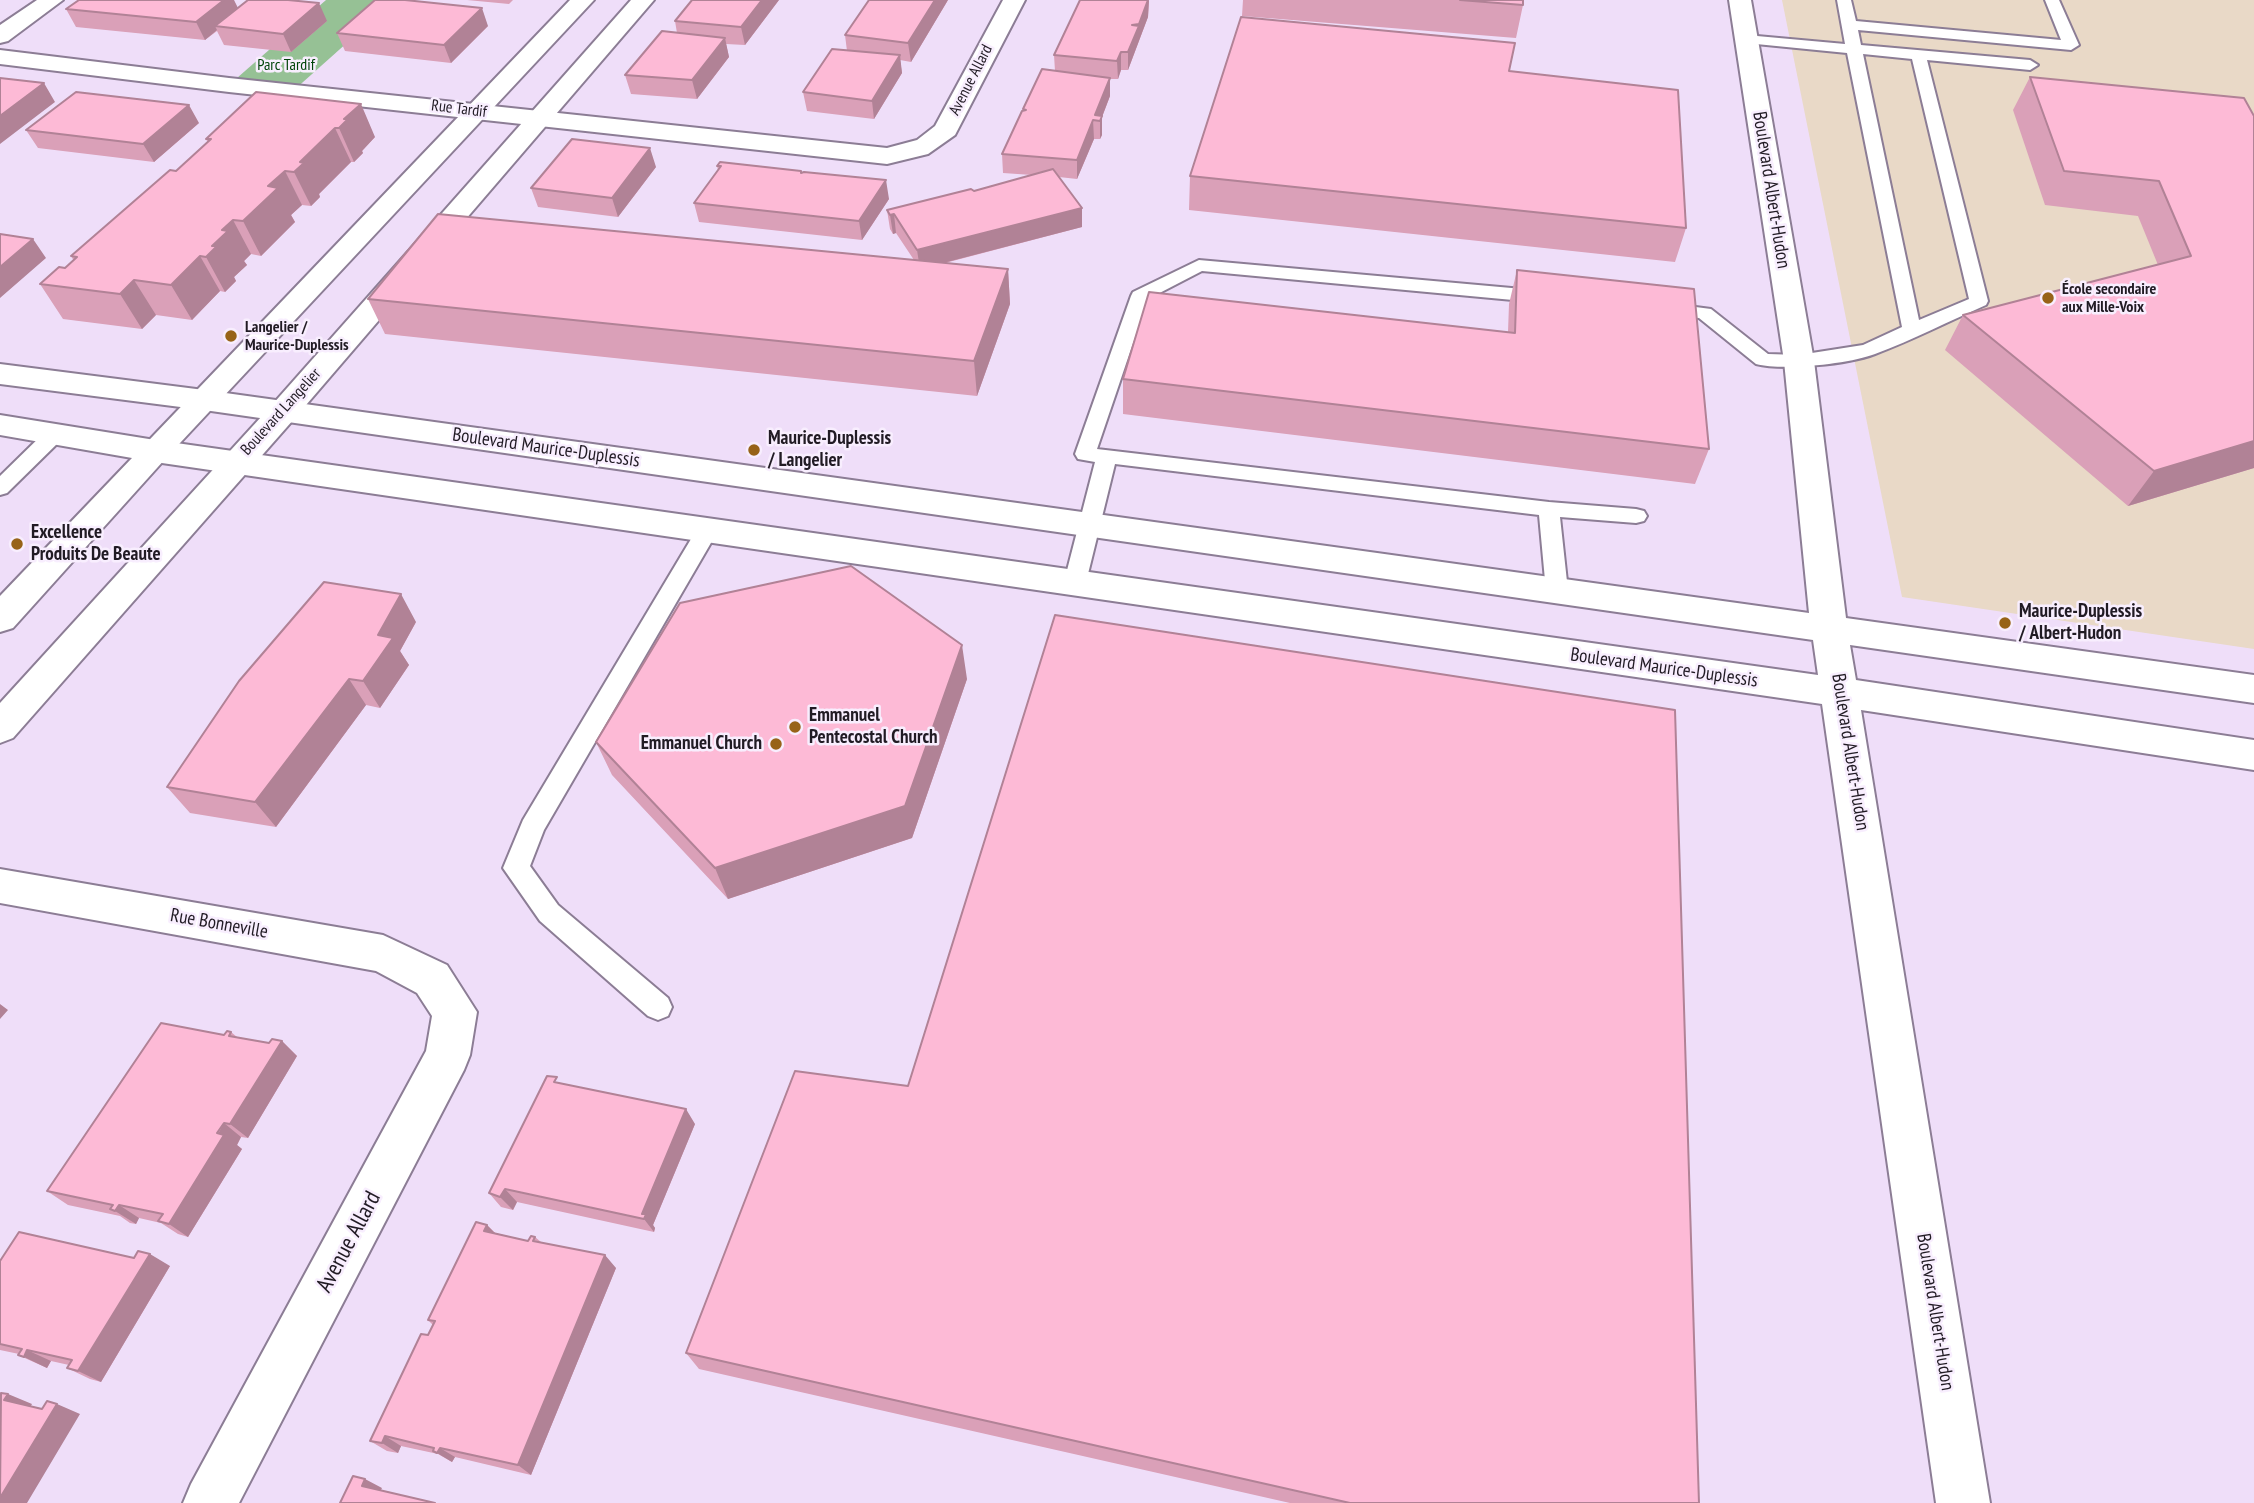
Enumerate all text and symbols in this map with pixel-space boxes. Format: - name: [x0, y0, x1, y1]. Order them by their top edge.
- street label: Avenue Allard: [945, 42, 997, 118]
- park label: Parc Tardif: [257, 55, 315, 75]
- street label: Rue Tardif: [430, 96, 488, 122]
- street label: Boulevard Albert-Hudon: [1747, 110, 1795, 270]
- place label: École secondaire aux Mille-Voix: [2062, 279, 2156, 317]
- marker: École secondaire aux Mille-Voix: [2040, 290, 2056, 306]
- place label: Langelier / Maurice-Duplessis: [245, 317, 349, 355]
- marker: Langelier / Maurice-Duplessis: [223, 328, 239, 344]
- street label: Boulevard Langelier: [237, 365, 325, 459]
- street label: Boulevard Maurice-Duplessis: [451, 424, 641, 472]
- place label: Maurice-Duplessis / Langelier: [768, 428, 891, 472]
- marker: Maurice-Duplessis / Langelier: [746, 442, 762, 458]
- place label: Excellence Produits De Beaute: [31, 522, 161, 566]
- marker: Excellence Produits De Beaute: [9, 536, 25, 552]
- place label: Maurice-Duplessis / Albert-Hudon: [2019, 601, 2142, 645]
- marker: Maurice-Duplessis / Albert-Hudon: [1997, 615, 2013, 631]
- street label: Boulevard Maurice-Duplessis: [1569, 644, 1759, 692]
- street label: Boulevard Albert-Hudon: [1826, 672, 1874, 832]
- place label: Emmanuel Pentecostal Church: [809, 705, 938, 749]
- marker: Emmanuel Pentecostal Church: [787, 719, 803, 735]
- place label: Emmanuel Church: [641, 733, 762, 755]
- marker: Emmanuel Church: [768, 736, 784, 752]
- street label: Rue Bonneville: [168, 904, 270, 944]
- street label: Avenue Allard: [311, 1187, 387, 1297]
- street label: Boulevard Albert-Hudon: [1911, 1232, 1959, 1392]

